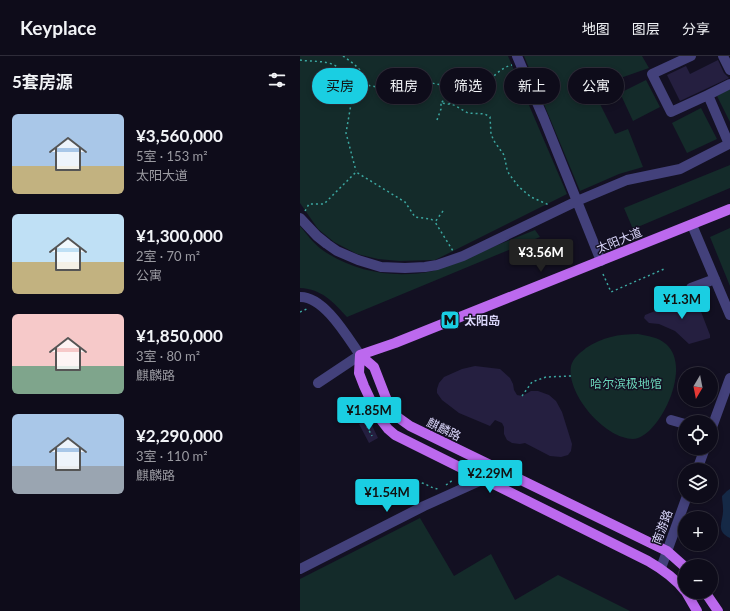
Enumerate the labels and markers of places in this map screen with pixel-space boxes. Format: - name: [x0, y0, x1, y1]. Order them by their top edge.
- pin: ¥3.56M: [508, 239, 574, 273]
- pin: ¥1.3M: [654, 286, 710, 320]
- metro station icon: 太阳岛: [439, 309, 461, 331]
- place label: 太阳岛: [464, 313, 500, 328]
- pin: ¥1.85M: [336, 397, 402, 431]
- pin: ¥2.29M: [457, 460, 523, 494]
- pin: ¥1.54M: [354, 479, 420, 513]

